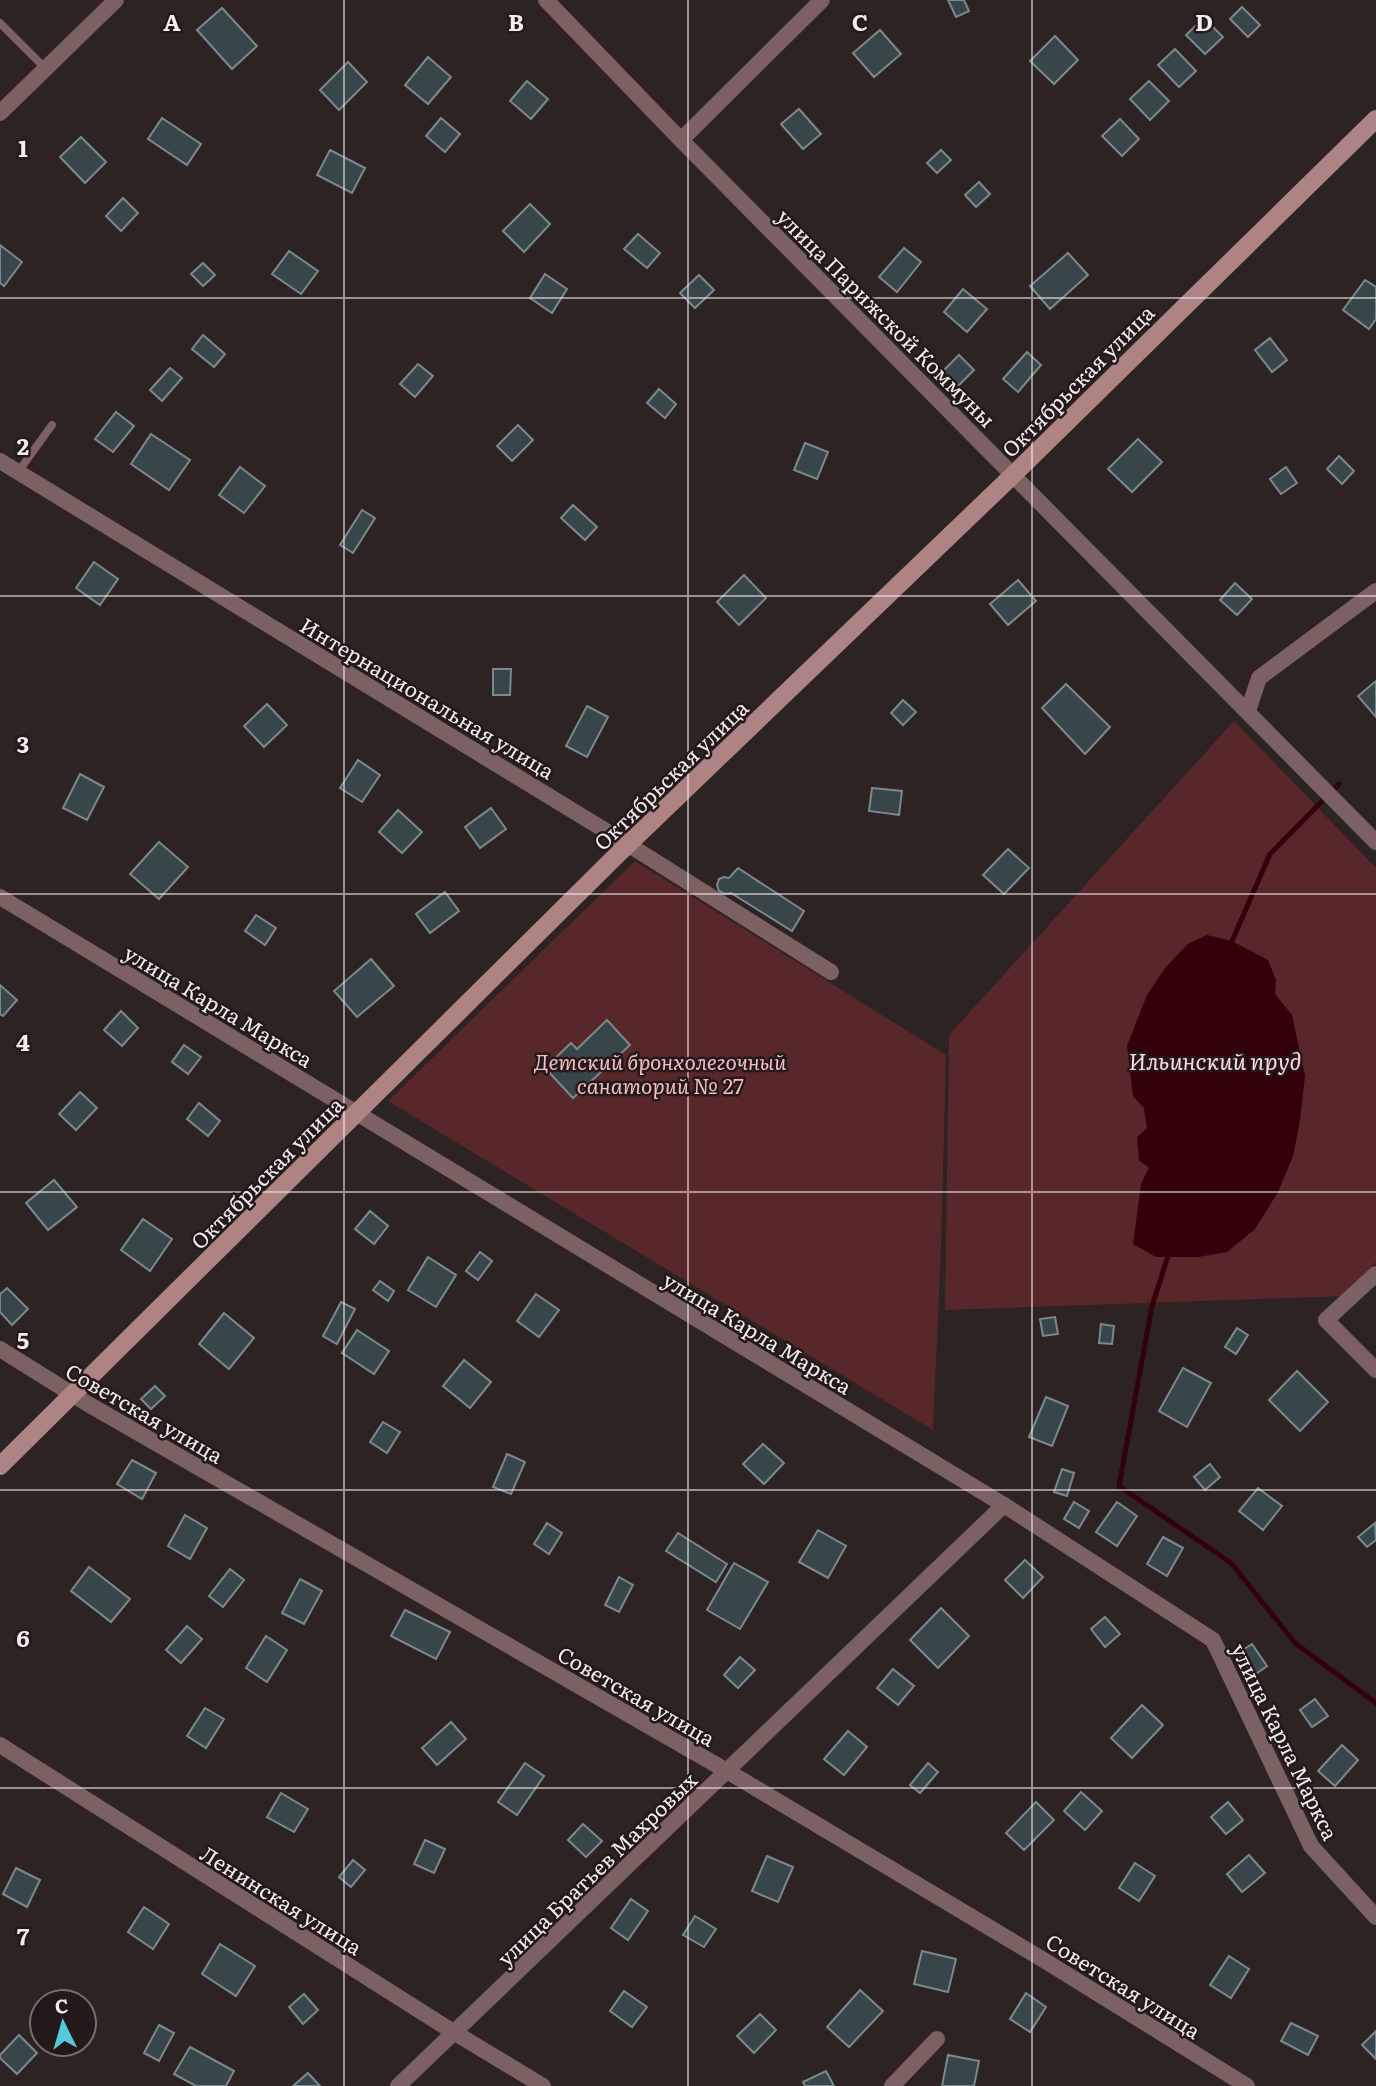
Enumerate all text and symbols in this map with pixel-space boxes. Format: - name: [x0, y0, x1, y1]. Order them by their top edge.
- text: A: [163, 4, 181, 38]
- text: B: [508, 4, 524, 38]
- text: C: [852, 4, 868, 38]
- text: D: [1195, 4, 1213, 38]
- text: 1: [18, 130, 28, 164]
- street label: улица Парижской Коммуны: [771, 201, 1003, 433]
- street label: Октябрьская улица: [994, 296, 1161, 463]
- text: 2: [17, 428, 29, 462]
- street label: Интернациональная улица: [295, 609, 562, 786]
- street label: Октябрьская улица: [586, 691, 755, 856]
- text: 3: [17, 726, 29, 760]
- street label: улица Карла Маркса: [119, 936, 320, 1074]
- text: 4: [16, 1024, 30, 1058]
- water label: Ильинский пруд: [1128, 1043, 1302, 1077]
- park label: Детский бронхолегочный санаторий № 27: [534, 1045, 787, 1100]
- street label: Октябрьская улица: [183, 1088, 350, 1255]
- street label: улица Карла Маркса: [658, 1263, 859, 1401]
- text: 5: [17, 1322, 29, 1356]
- street label: Советская улица: [61, 1354, 230, 1470]
- text: 6: [16, 1620, 30, 1654]
- street label: Советская улица: [553, 1637, 722, 1753]
- street label: улица Карла Маркса: [1225, 1637, 1348, 1845]
- street label: улица Братьев Махровых: [489, 1764, 703, 1972]
- street label: Ленинская улица: [195, 1837, 369, 1962]
- text: 7: [17, 1918, 30, 1952]
- street label: Советская улица: [1041, 1925, 1208, 2045]
- north arrow: [28, 1988, 98, 2058]
- text: С: [53, 1991, 69, 2020]

